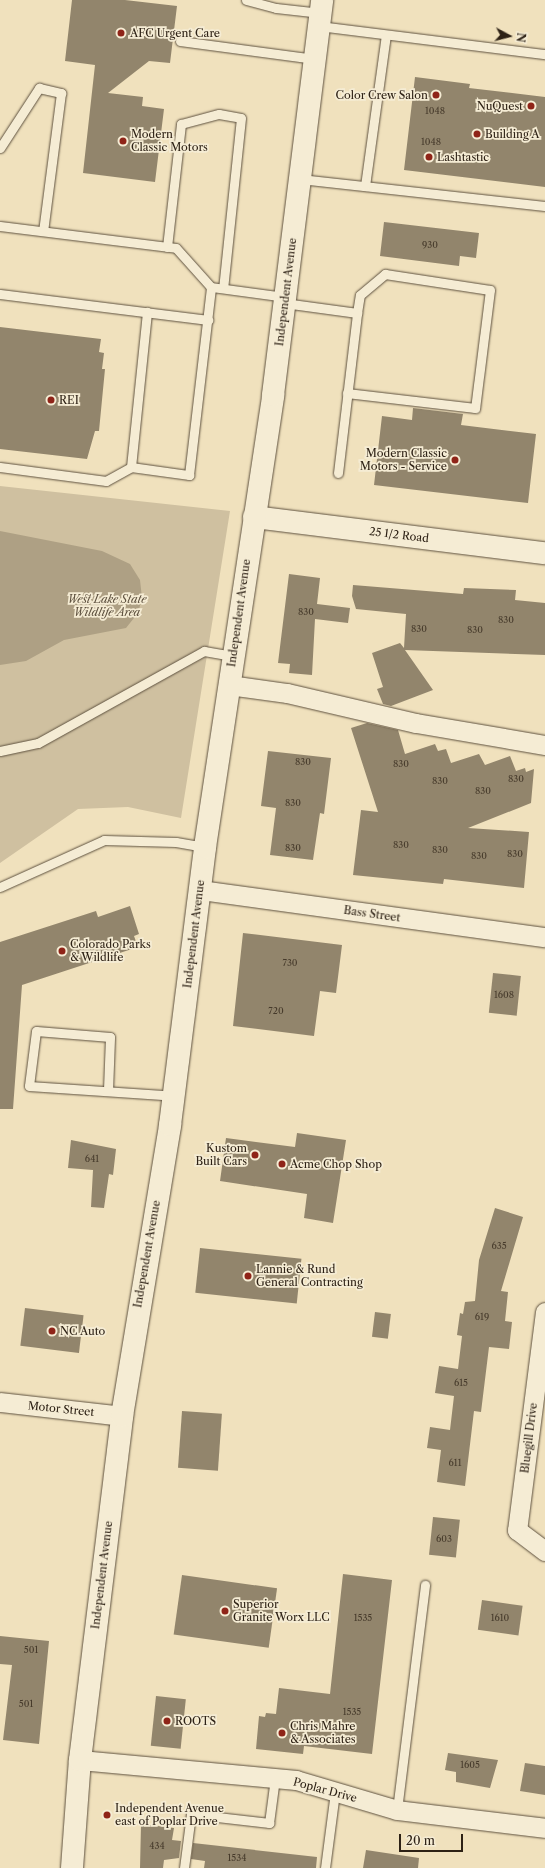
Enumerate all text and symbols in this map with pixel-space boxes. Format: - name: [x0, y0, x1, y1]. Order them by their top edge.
- north arrow: [489, 16, 529, 56]
- place label: AFC Urgent Care: [130, 26, 220, 40]
- marker: AFC Urgent Care: [115, 27, 127, 39]
- text: N: [513, 32, 528, 43]
- place label: Color Crew Salon: [335, 88, 428, 102]
- marker: Color Crew Salon: [431, 90, 441, 100]
- place label: NuQuest: [477, 99, 523, 113]
- marker: NuQuest: [526, 101, 536, 111]
- house number: 1048: [425, 106, 445, 116]
- place label: Building A: [485, 127, 540, 141]
- place label: Modern Classic Motors: [131, 128, 208, 154]
- marker: Building A: [472, 129, 482, 139]
- marker: Modern Classic Motors: [118, 136, 128, 146]
- house number: 1048: [421, 137, 441, 147]
- place label: Lashtastic: [437, 150, 489, 164]
- marker: Lashtastic: [424, 152, 434, 162]
- street label: Independent Avenue: [273, 237, 299, 347]
- house number: 930: [422, 240, 438, 250]
- place label: REI: [59, 393, 79, 407]
- marker: REI: [46, 395, 56, 405]
- place label: Modern Classic Motors - Service: [360, 447, 447, 473]
- marker: Modern Classic Motors - Service: [450, 455, 460, 465]
- street label: 25 1/2 Road: [368, 525, 430, 545]
- street label: Independent Avenue: [225, 558, 253, 668]
- park label: West Lake State Wildlife Area: [67, 593, 147, 619]
- house number: 830: [298, 607, 314, 617]
- house number: 830: [498, 615, 514, 625]
- house number: 830: [411, 624, 427, 634]
- house number: 830: [467, 625, 483, 635]
- house number: 830: [295, 757, 311, 767]
- house number: 830: [393, 759, 409, 769]
- house number: 830: [508, 774, 524, 784]
- house number: 830: [432, 776, 448, 786]
- house number: 830: [475, 786, 491, 796]
- house number: 830: [285, 798, 301, 808]
- house number: 830: [393, 840, 409, 850]
- house number: 830: [285, 843, 301, 853]
- house number: 830: [432, 845, 448, 855]
- house number: 830: [507, 849, 523, 859]
- house number: 830: [471, 851, 487, 861]
- street label: Independent Avenue: [181, 879, 207, 989]
- street label: Bass Street: [343, 903, 401, 925]
- place label: Colorado Parks & Wildlife: [70, 938, 151, 964]
- marker: Colorado Parks & Wildlife: [57, 946, 67, 956]
- house number: 730: [282, 958, 298, 968]
- house number: 1608: [494, 990, 514, 1000]
- house number: 720: [268, 1006, 284, 1016]
- place label: Kustom Built Cars: [195, 1142, 247, 1168]
- marker: Kustom Built Cars: [250, 1150, 260, 1160]
- house number: 641: [85, 1154, 99, 1164]
- place label: Acme Chop Shop: [290, 1157, 382, 1171]
- marker: Acme Chop Shop: [277, 1159, 287, 1169]
- street label: Independent Avenue: [131, 1199, 163, 1309]
- house number: 635: [491, 1241, 507, 1251]
- place label: Lannie & Rund General Contracting: [256, 1263, 363, 1289]
- marker: Lannie & Rund General Contracting: [243, 1271, 253, 1281]
- house number: 619: [475, 1312, 489, 1322]
- place label: NC Auto: [60, 1324, 106, 1338]
- marker: NC Auto: [47, 1326, 57, 1336]
- house number: 615: [454, 1378, 468, 1388]
- street label: Motor Street: [27, 1399, 95, 1419]
- street label: Bluegill Drive: [518, 1402, 540, 1474]
- house number: 611: [449, 1458, 461, 1468]
- street label: Independent Avenue: [89, 1520, 115, 1630]
- house number: 603: [436, 1534, 452, 1544]
- place label: Superior Granite Worx LLC: [233, 1598, 330, 1624]
- marker: Superior Granite Worx LLC: [220, 1606, 230, 1616]
- house number: 1535: [354, 1613, 372, 1623]
- house number: 1610: [491, 1613, 509, 1623]
- house number: 501: [24, 1645, 38, 1655]
- house number: 501: [19, 1699, 33, 1709]
- house number: 1535: [343, 1707, 361, 1717]
- place label: ROOTS: [175, 1714, 216, 1728]
- marker: ROOTS: [162, 1716, 172, 1726]
- place label: Chris Mahre & Associates: [290, 1720, 356, 1746]
- marker: Chris Mahre & Associates: [277, 1728, 287, 1738]
- house number: 1605: [460, 1760, 480, 1770]
- street label: Poplar Drive: [292, 1775, 358, 1805]
- place label: Independent Avenue east of Poplar Drive: [115, 1802, 224, 1828]
- marker: Independent Avenue east of Poplar Drive: [102, 1810, 112, 1820]
- scale bar: [401, 1826, 465, 1852]
- text: 20 m: [406, 1833, 435, 1848]
- house number: 434: [149, 1841, 165, 1851]
- house number: 1534: [228, 1853, 246, 1863]

